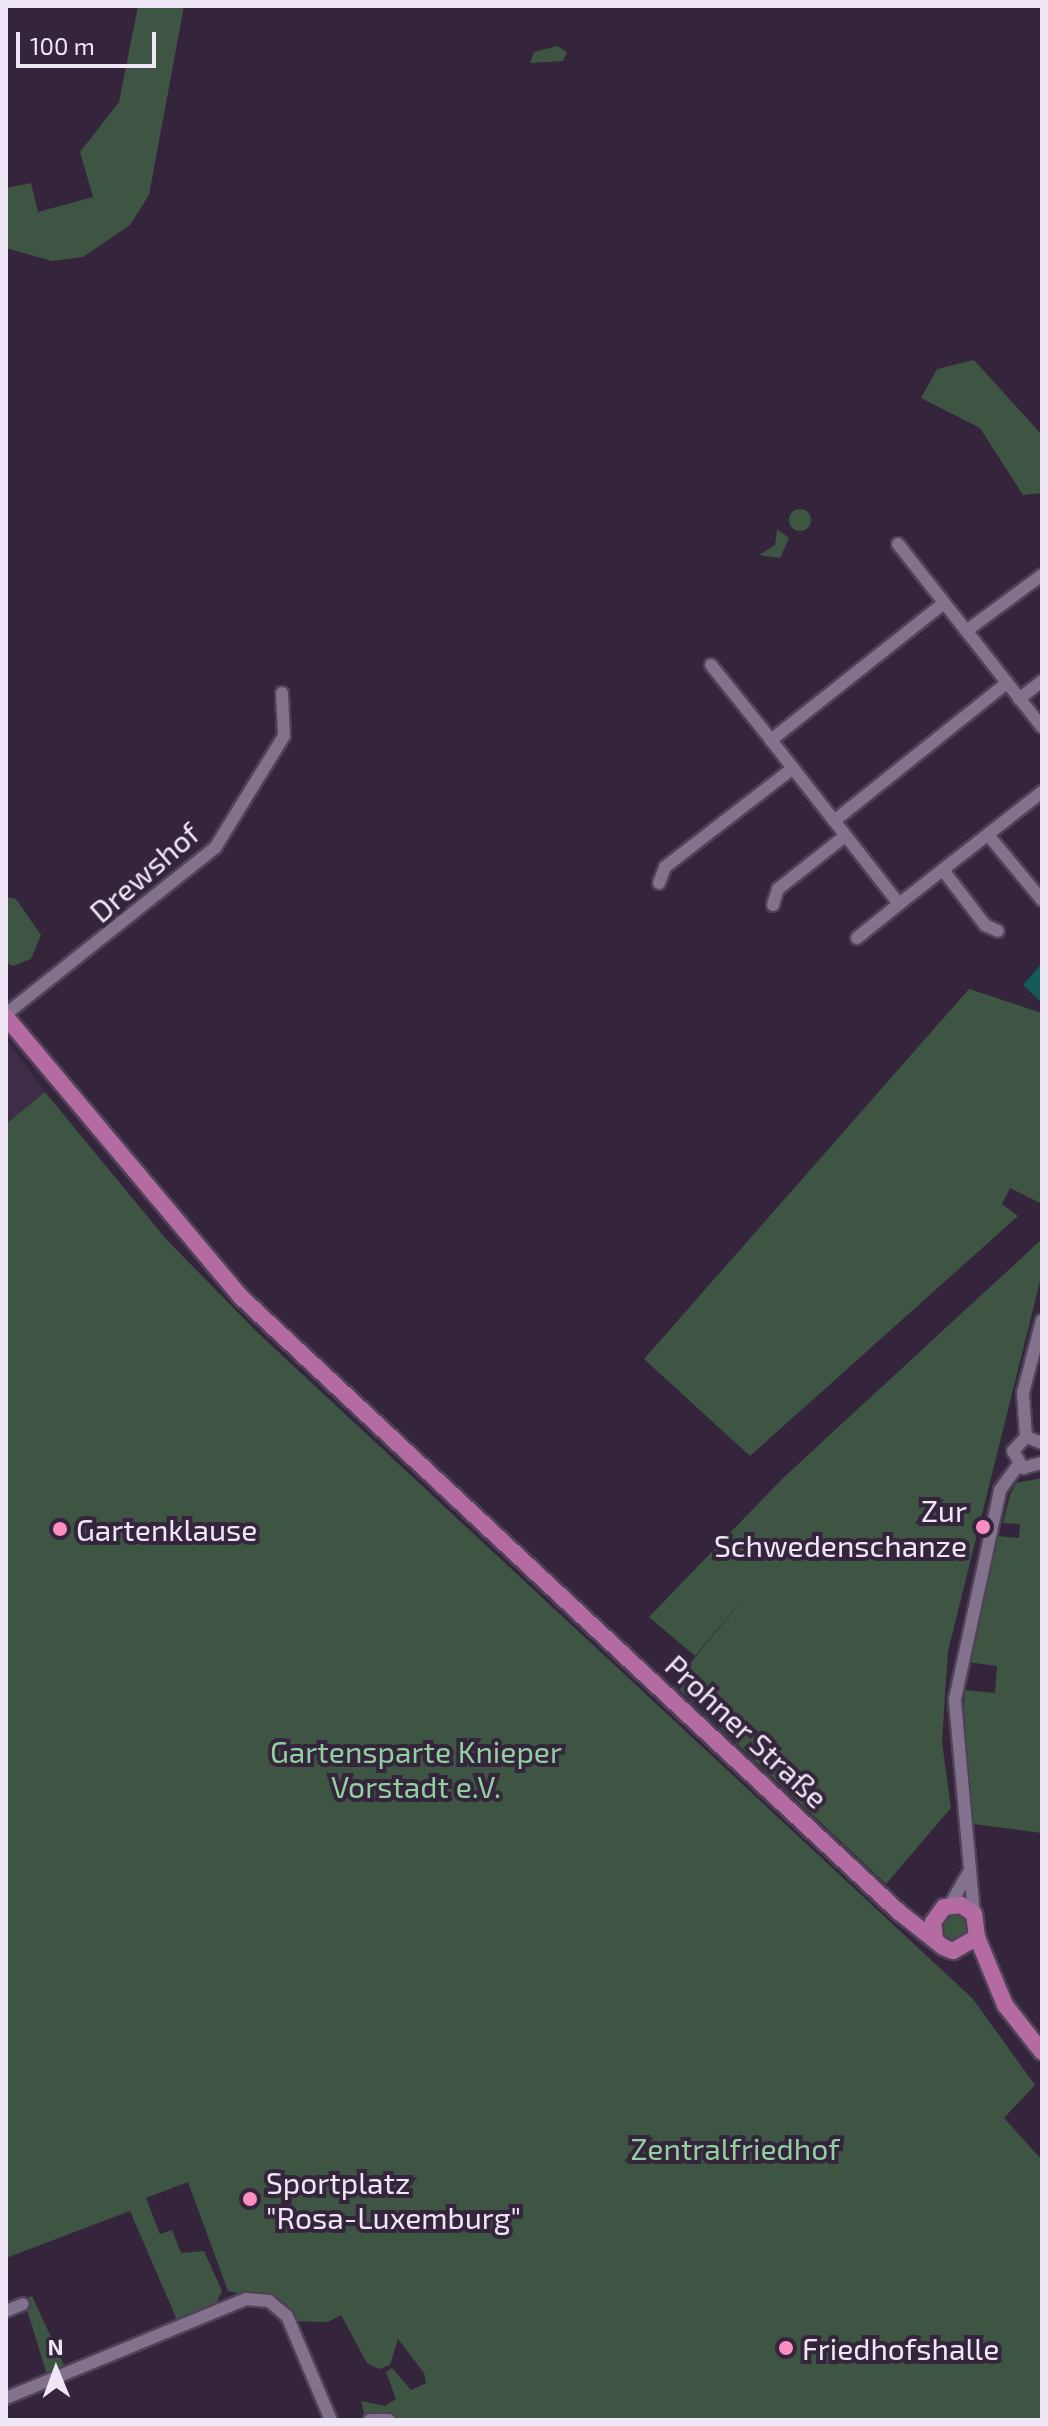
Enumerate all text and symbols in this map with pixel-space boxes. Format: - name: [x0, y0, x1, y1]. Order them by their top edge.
- scale bar: [20, 16, 160, 66]
- text: 100 m: [30, 31, 95, 60]
- street label: Drewshof: [82, 815, 206, 929]
- place label: Zur Schwedenschanze: [714, 1492, 967, 1562]
- place label: Gartenklause: [76, 1511, 257, 1547]
- marker: Zur Schwedenschanze: [974, 1518, 992, 1536]
- marker: Gartenklause: [51, 1520, 69, 1538]
- street label: Prohner Straße: [658, 1647, 836, 1815]
- park label: Gartensparte Knieper Vorstadt e.V.: [270, 1733, 562, 1804]
- park label: Zentralfriedhof: [630, 2130, 840, 2166]
- place label: Sportplatz "Rosa-Luxemburg": [266, 2164, 521, 2234]
- marker: Sportplatz "Rosa-Luxemburg": [241, 2190, 259, 2208]
- north arrow: [16, 2330, 96, 2410]
- place label: Friedhofshalle: [802, 2330, 999, 2366]
- text: N: [47, 2333, 64, 2359]
- marker: Friedhofshalle: [777, 2339, 795, 2357]

